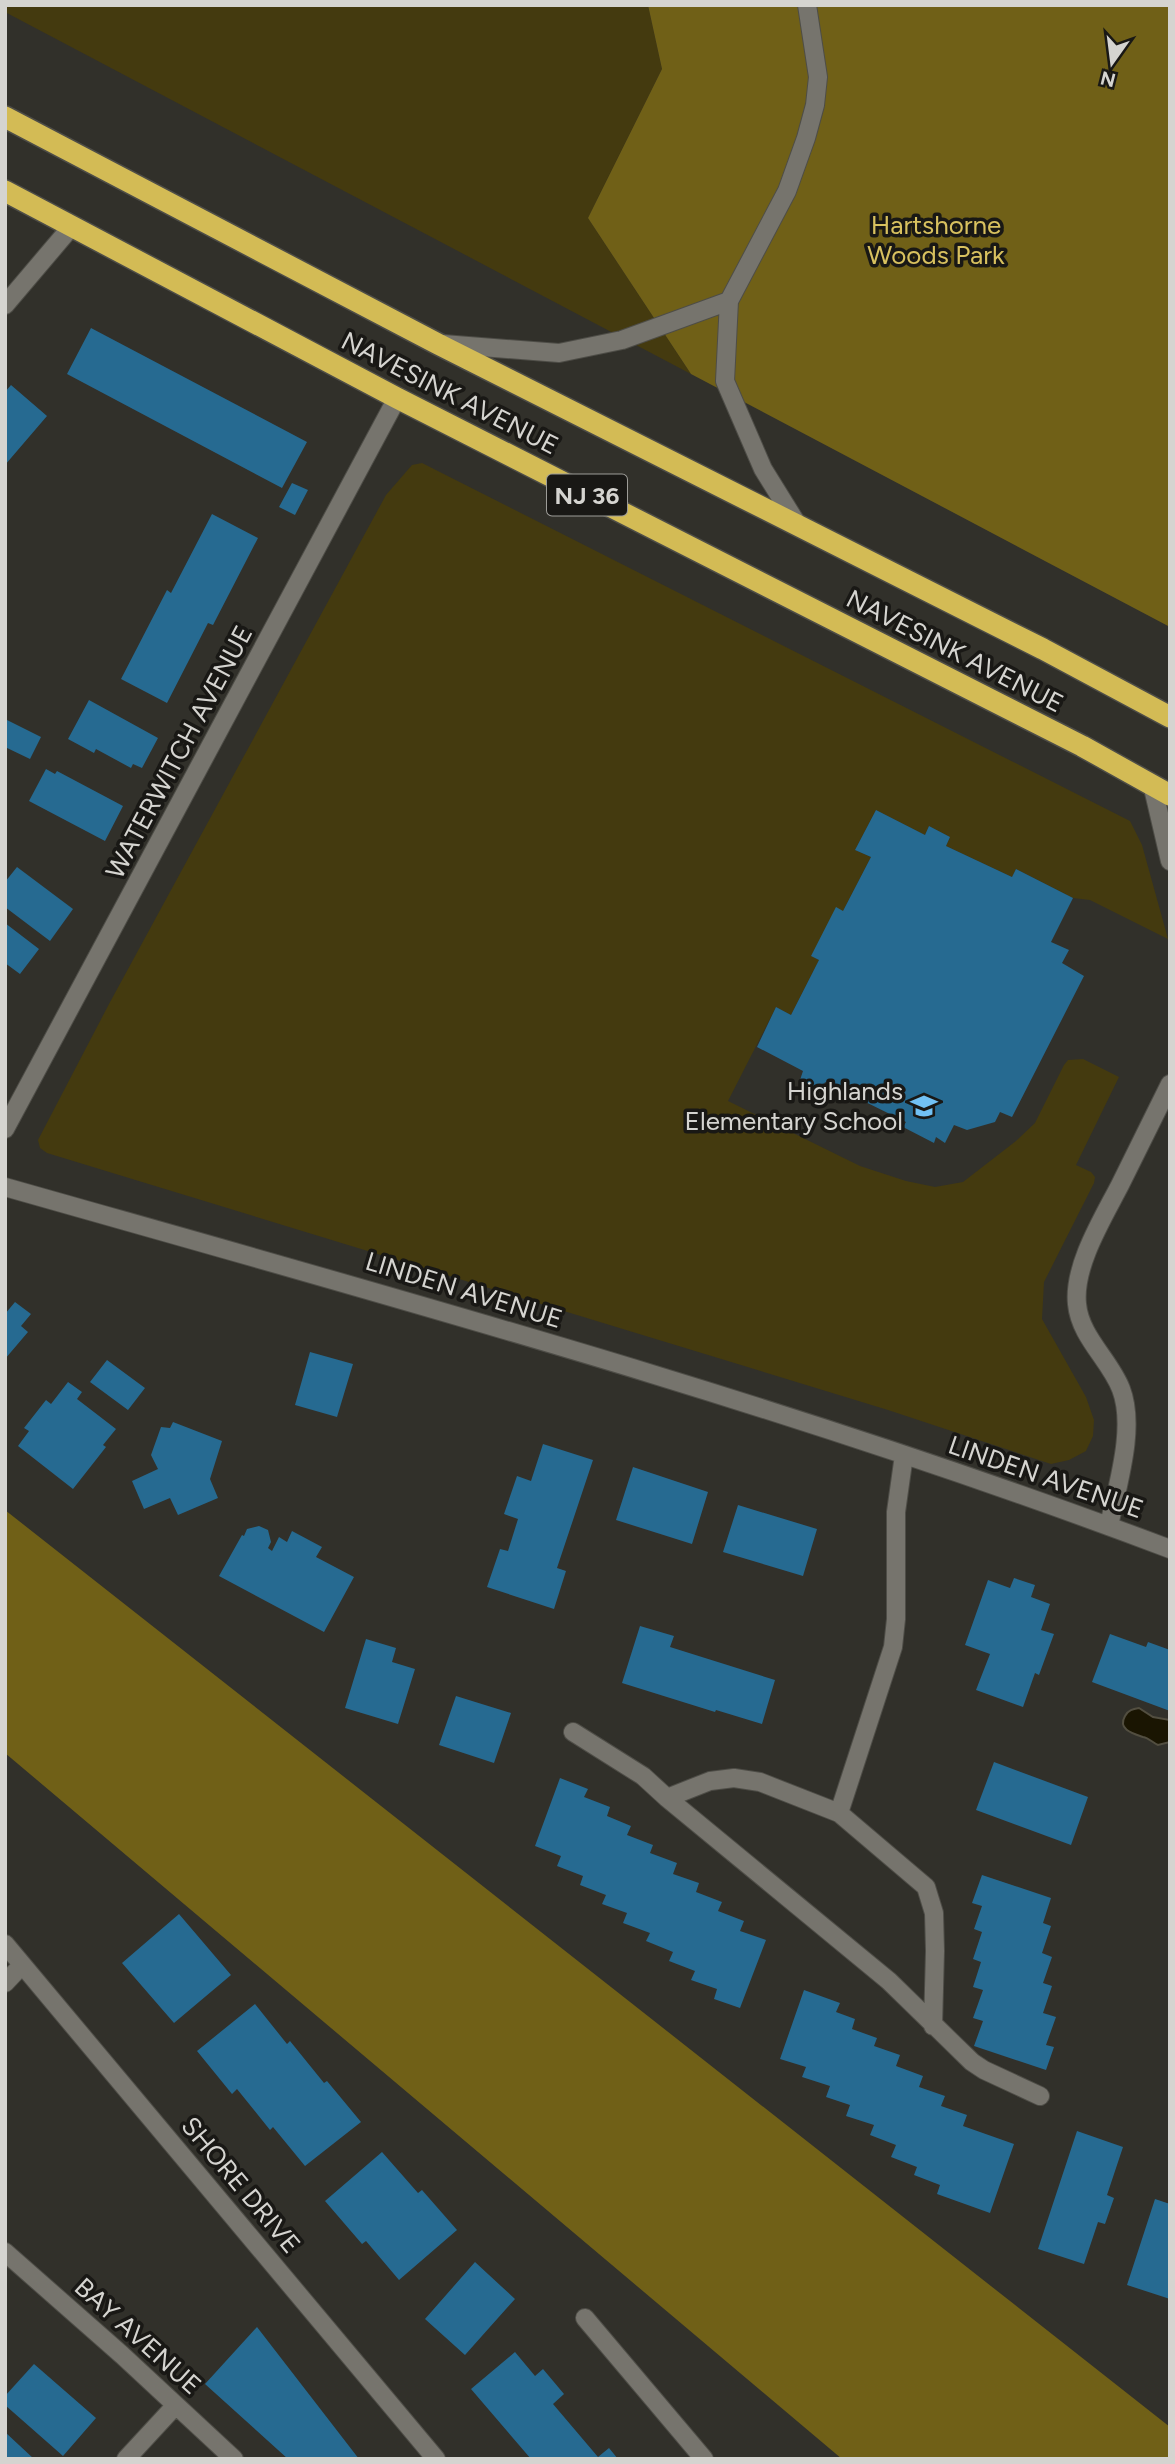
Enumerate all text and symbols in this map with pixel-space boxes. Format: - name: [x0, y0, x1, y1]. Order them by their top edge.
- north arrow: [1077, 28, 1147, 98]
- text: N: [1098, 66, 1118, 92]
- park label: Hartshorne Woods Park: [867, 209, 1005, 271]
- street label: NAVESINK AVENUE: [336, 324, 564, 462]
- road number: NJ 36: [547, 474, 627, 516]
- street label: NAVESINK AVENUE: [841, 582, 1069, 720]
- street label: WATERWITCH AVENUE: [99, 620, 259, 884]
- place label: Highlands Elementary School: [685, 1075, 903, 1137]
- school or university icon: Highlands Elementary School: [909, 1091, 939, 1121]
- street label: LINDEN AVENUE: [362, 1245, 566, 1335]
- street label: LINDEN AVENUE: [944, 1429, 1148, 1525]
- street label: SHORE DRIVE: [175, 2110, 307, 2260]
- street label: BAY AVENUE: [68, 2271, 208, 2401]

